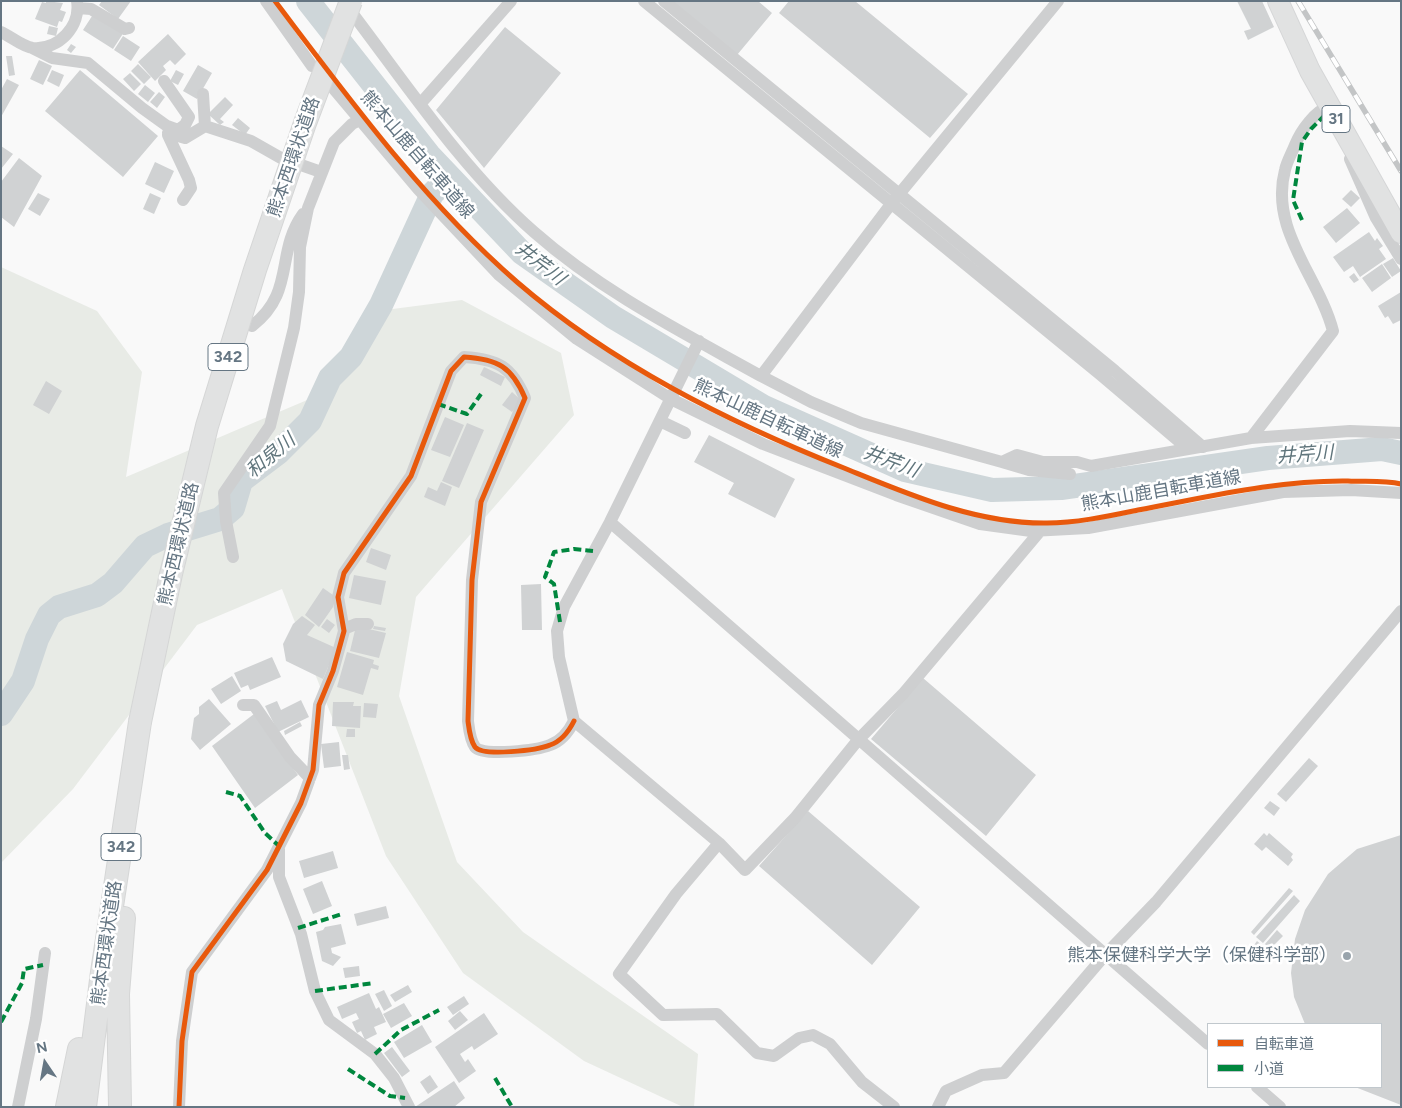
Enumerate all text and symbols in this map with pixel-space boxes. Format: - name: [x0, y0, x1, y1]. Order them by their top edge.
- street label: 熊本山鹿自転車道線: [356, 87, 478, 223]
- street label: 熊本西環状道路: [263, 94, 325, 220]
- road number: 31: [1322, 106, 1350, 132]
- water label: 井芹川: [511, 237, 569, 291]
- road number: 342: [208, 344, 248, 371]
- street label: 熊本山鹿自転車道線: [690, 375, 846, 463]
- water label: 和泉川: [242, 429, 300, 483]
- water label: 井芹川: [860, 441, 922, 483]
- water label: 井芹川: [1276, 442, 1334, 468]
- street label: 熊本山鹿自転車道線: [1079, 466, 1243, 516]
- street label: 熊本西環状道路: [154, 480, 204, 608]
- road number: 342: [101, 834, 141, 860]
- street label: 熊本西環状道路: [88, 879, 126, 1007]
- place label: 熊本保健科学大学（保健科学部）: [1067, 945, 1337, 967]
- marker: 熊本保健科学大学（保健科学部）: [1341, 950, 1353, 962]
- legend: [1207, 1023, 1382, 1088]
- text: 自転車道: [1254, 1035, 1314, 1053]
- north arrow: [20, 1038, 70, 1088]
- text: N: [35, 1038, 49, 1057]
- text: 小道: [1254, 1060, 1284, 1078]

